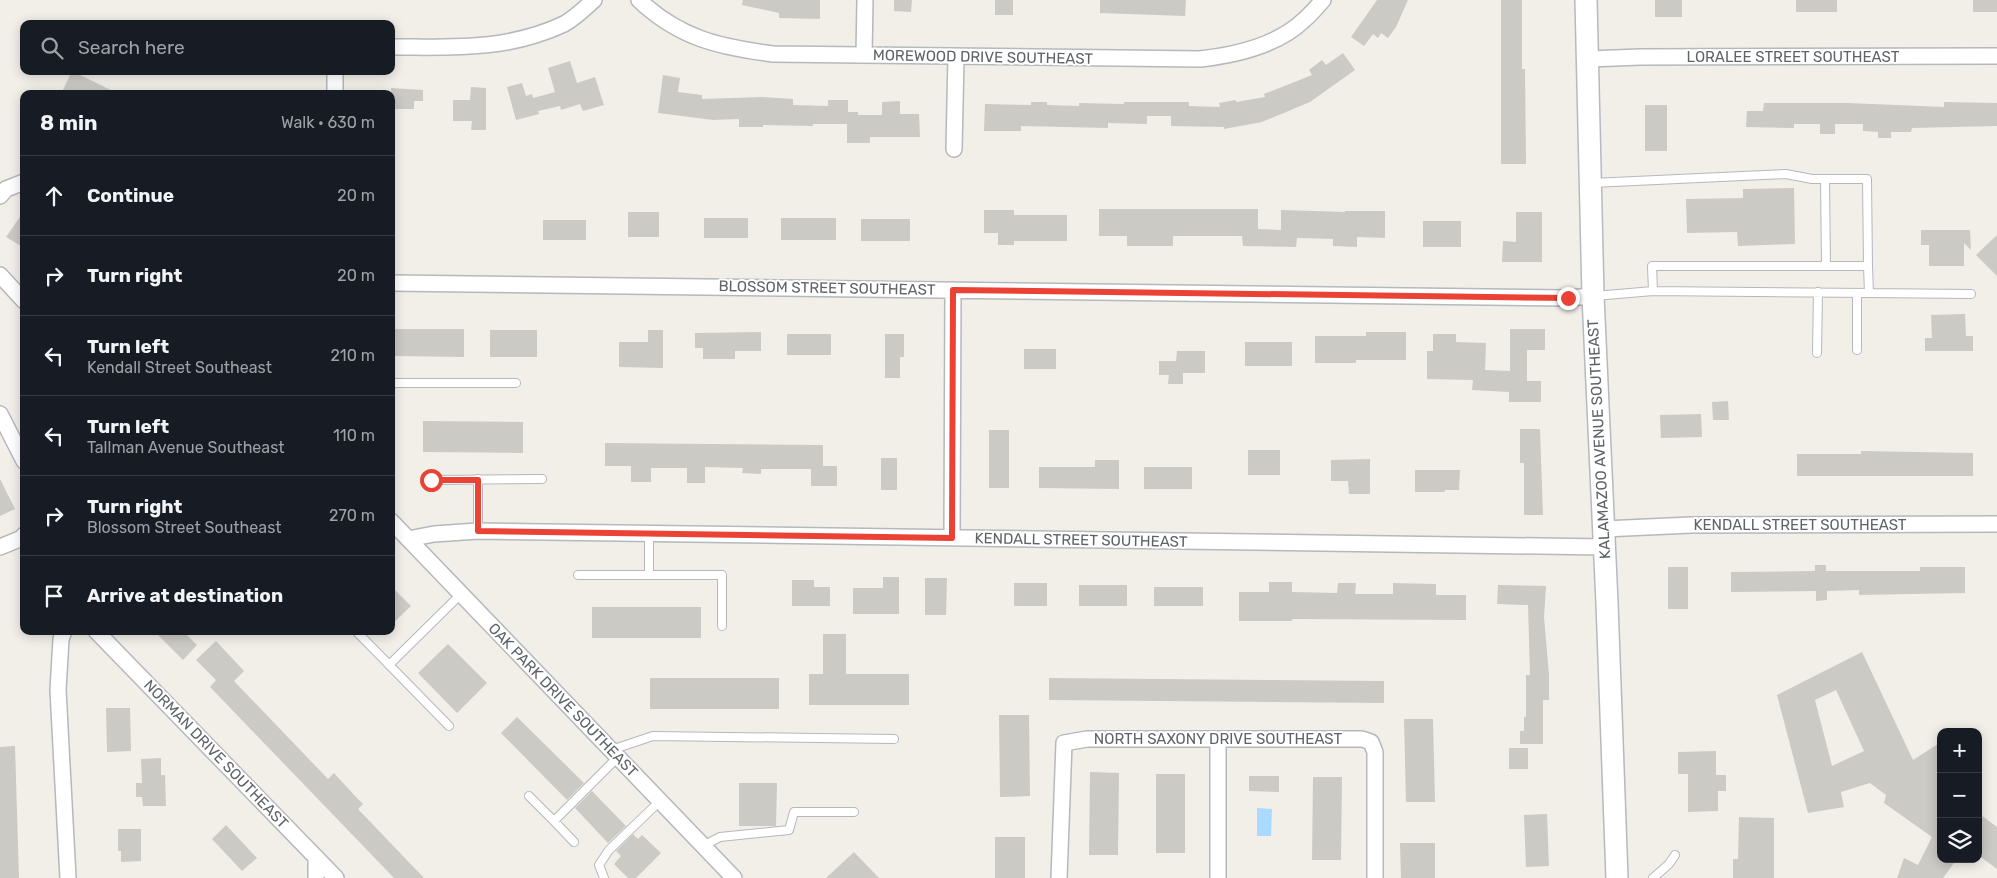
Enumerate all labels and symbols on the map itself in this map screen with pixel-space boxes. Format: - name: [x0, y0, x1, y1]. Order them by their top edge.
- street label: MOREWOOD DRIVE SOUTHEAST: [873, 46, 1094, 68]
- street label: LORALEE STREET SOUTHEAST: [1687, 48, 1900, 66]
- street label: BLOSSOM STREET SOUTHEAST: [718, 277, 936, 299]
- route end: [1557, 287, 1580, 310]
- street label: KALAMAZOO AVENUE SOUTHEAST: [1584, 318, 1614, 559]
- route start: [420, 469, 443, 492]
- street label: KENDALL STREET SOUTHEAST: [1693, 516, 1907, 534]
- street label: KENDALL STREET SOUTHEAST: [974, 529, 1188, 551]
- street label: OAK PARK DRIVE SOUTHEAST: [485, 619, 642, 781]
- street label: NORMAN DRIVE SOUTHEAST: [140, 676, 292, 832]
- street label: NORTH SAXONY DRIVE SOUTHEAST: [1094, 730, 1342, 748]

